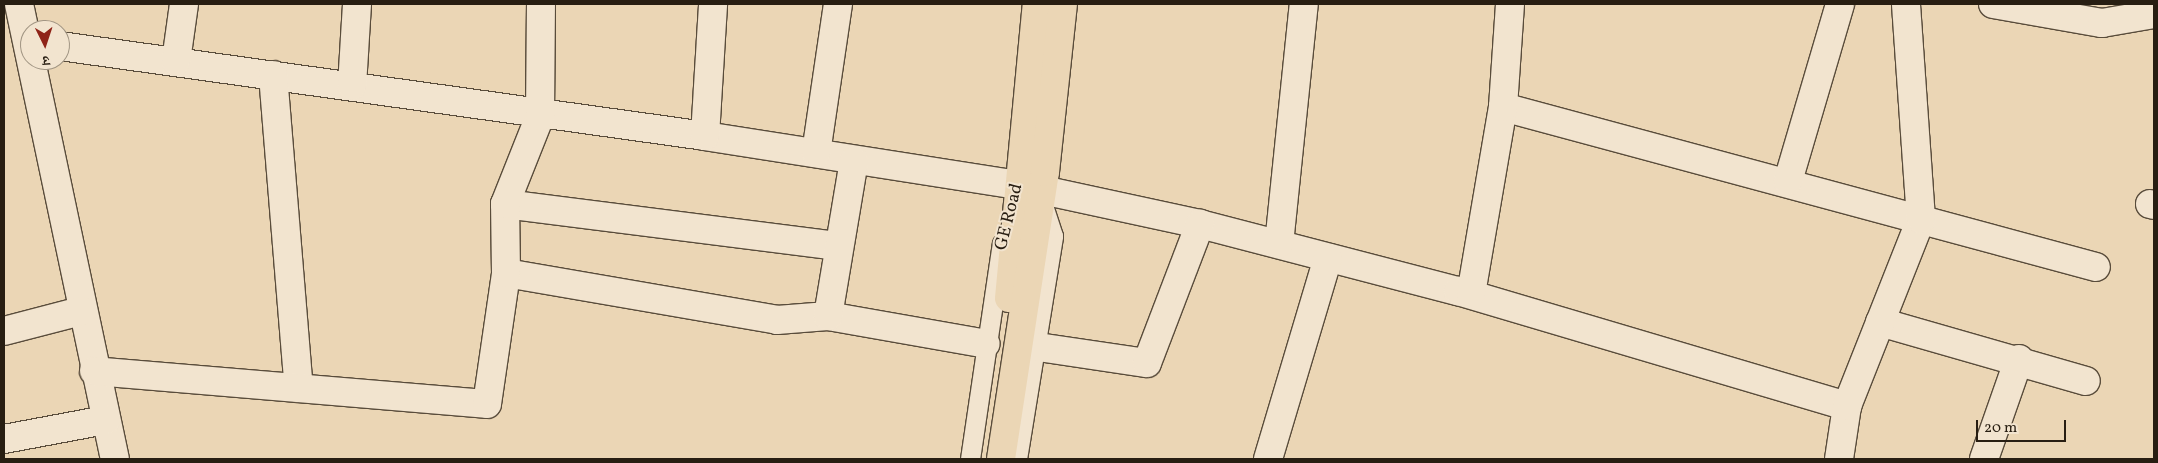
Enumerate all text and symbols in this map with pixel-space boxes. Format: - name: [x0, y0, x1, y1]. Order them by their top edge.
- north arrow: [20, 20, 70, 70]
- text: उ: [42, 50, 50, 69]
- street label: GE Road: [991, 181, 1029, 253]
- scale bar: [1978, 410, 2068, 442]
- text: 20 m: [1984, 418, 2017, 439]

